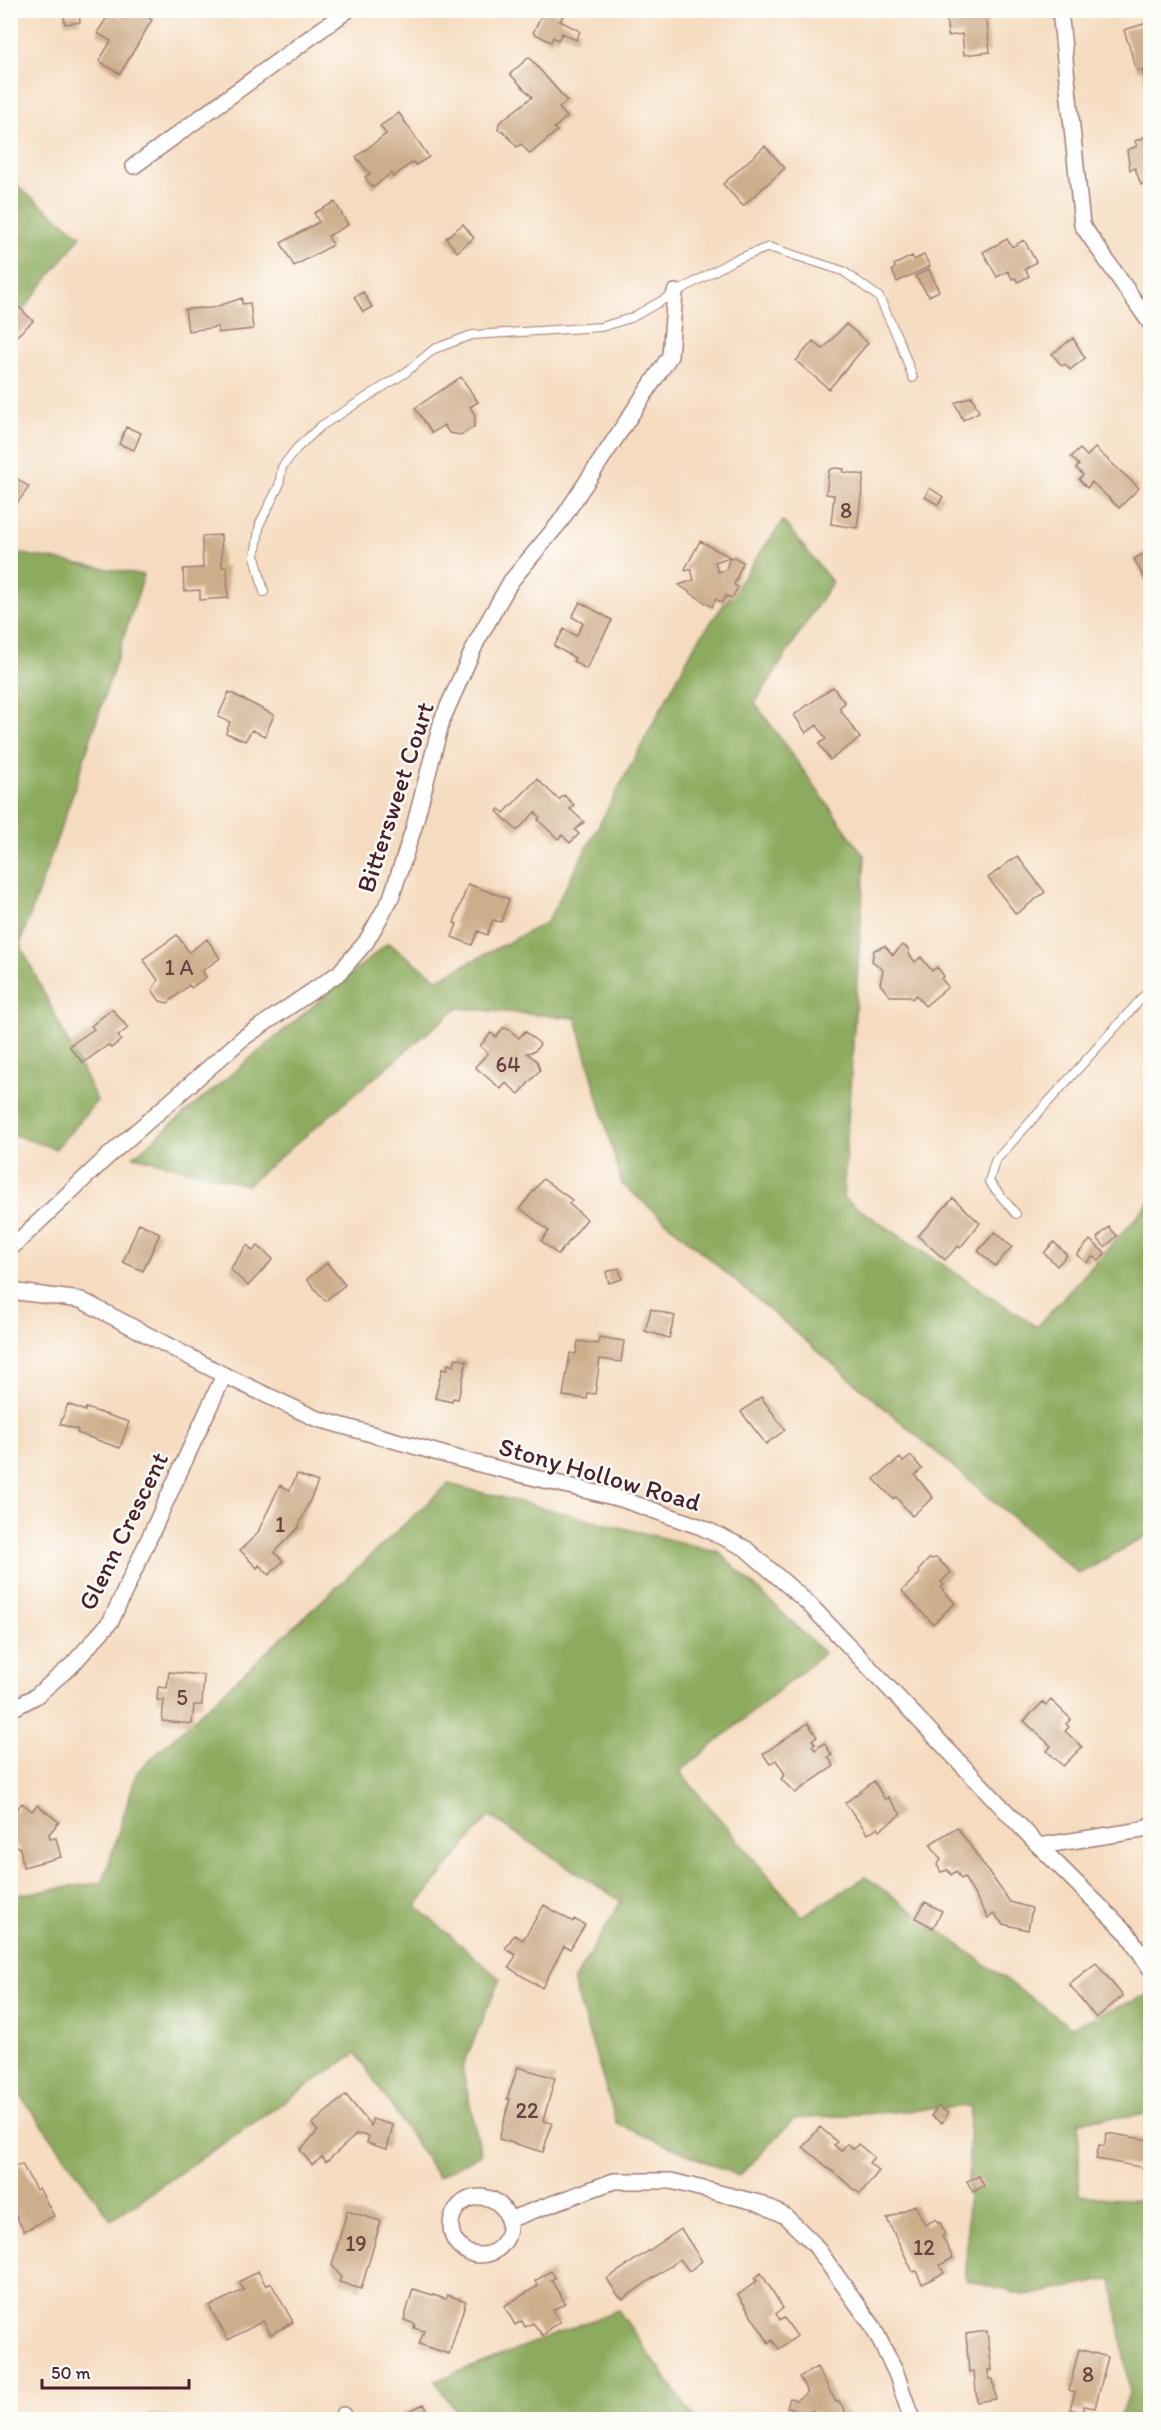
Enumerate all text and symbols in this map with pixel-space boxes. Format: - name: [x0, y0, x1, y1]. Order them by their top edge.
- house number: 8: [840, 497, 852, 524]
- street label: Bittersweet Court: [349, 697, 441, 896]
- house number: 1 A: [164, 954, 194, 981]
- house number: 64: [496, 1051, 520, 1078]
- street label: Stony Hollow Road: [495, 1430, 705, 1518]
- street label: Glenn Crescent: [71, 1446, 175, 1615]
- house number: 1: [275, 1511, 285, 1538]
- house number: 5: [176, 1684, 188, 1711]
- house number: 22: [515, 2097, 539, 2124]
- house number: 19: [345, 2230, 367, 2257]
- house number: 12: [913, 2234, 935, 2261]
- scale bar: [42, 2352, 189, 2390]
- house number: 8: [1082, 2361, 1094, 2388]
- text: 50 m: [51, 2362, 91, 2384]

